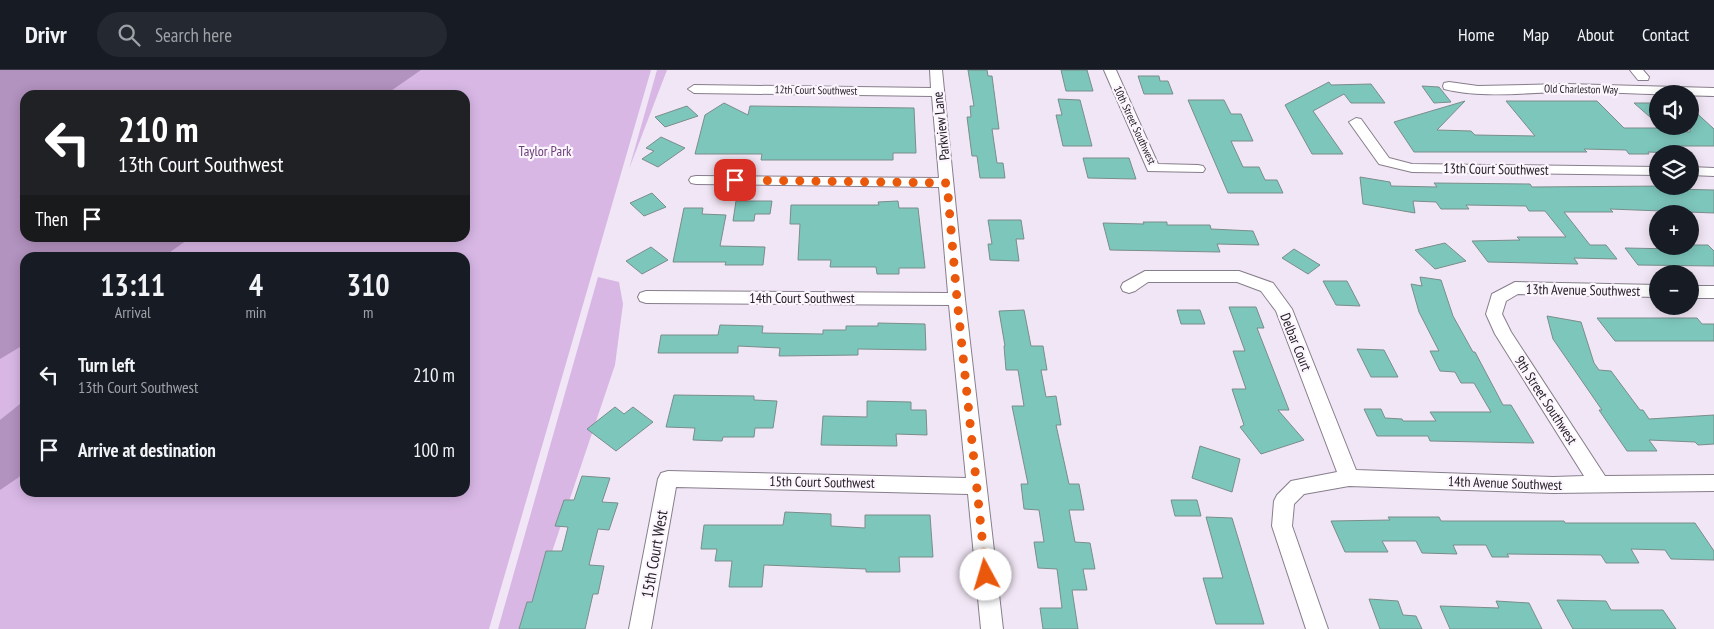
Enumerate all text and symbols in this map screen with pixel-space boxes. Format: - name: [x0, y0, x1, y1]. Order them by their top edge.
- search box: [97, 12, 447, 57]
- text: Drivr: [25, 19, 67, 50]
- icon: search: [115, 21, 143, 49]
- text: Search here: [155, 23, 232, 47]
- text: Home: [1458, 23, 1495, 46]
- text: Map: [1523, 23, 1549, 46]
- text: About: [1577, 23, 1614, 46]
- text: Contact: [1642, 23, 1689, 46]
- street label: Old Charleston Way: [1544, 81, 1619, 97]
- street label: 12th Court Southwest: [775, 82, 857, 98]
- street label: 10th Street Southwest: [1111, 84, 1159, 166]
- map controls: [1649, 85, 1699, 315]
- button: sound: [1649, 85, 1699, 135]
- street label: Parkview Lane: [928, 91, 954, 161]
- text: 210 m: [118, 106, 199, 152]
- icon: left: [35, 110, 100, 175]
- park label: Taylor Park: [519, 142, 572, 160]
- button: layers: [1649, 145, 1699, 195]
- text: 13th Court Southwest: [118, 150, 284, 178]
- pin: [714, 159, 756, 201]
- street label: 13th Court Southwest: [1443, 159, 1549, 179]
- icon: arrive: [721, 166, 749, 194]
- icon: arrive: [78, 205, 106, 233]
- button: +: [1649, 205, 1699, 255]
- text: Then: [35, 207, 68, 231]
- text: 13:11: [100, 265, 165, 304]
- text: 4: [249, 265, 263, 304]
- text: 310: [347, 265, 390, 304]
- button: −: [1649, 265, 1699, 315]
- street label: 13th Avenue Southwest: [1526, 280, 1640, 300]
- street label: 14th Court Southwest: [749, 289, 855, 307]
- text: Arrival: [115, 302, 151, 322]
- text: min: [245, 302, 266, 322]
- text: m: [363, 302, 373, 322]
- street label: Delbar Court: [1276, 310, 1316, 374]
- street label: 9th Street Southwest: [1511, 352, 1581, 448]
- text: Turn left: [78, 353, 135, 377]
- icon: left: [35, 361, 63, 389]
- text: 210 m: [413, 363, 455, 387]
- text: 13th Court Southwest: [78, 377, 198, 397]
- icon: arrive: [35, 436, 63, 464]
- text: Arrive at destination: [78, 438, 216, 462]
- text: 100 m: [413, 438, 455, 462]
- street label: 15th Court Southwest: [769, 472, 875, 492]
- street label: 14th Avenue Southwest: [1448, 472, 1563, 494]
- street label: 15th Court West: [636, 508, 672, 599]
- position arrow: [959, 548, 1011, 600]

